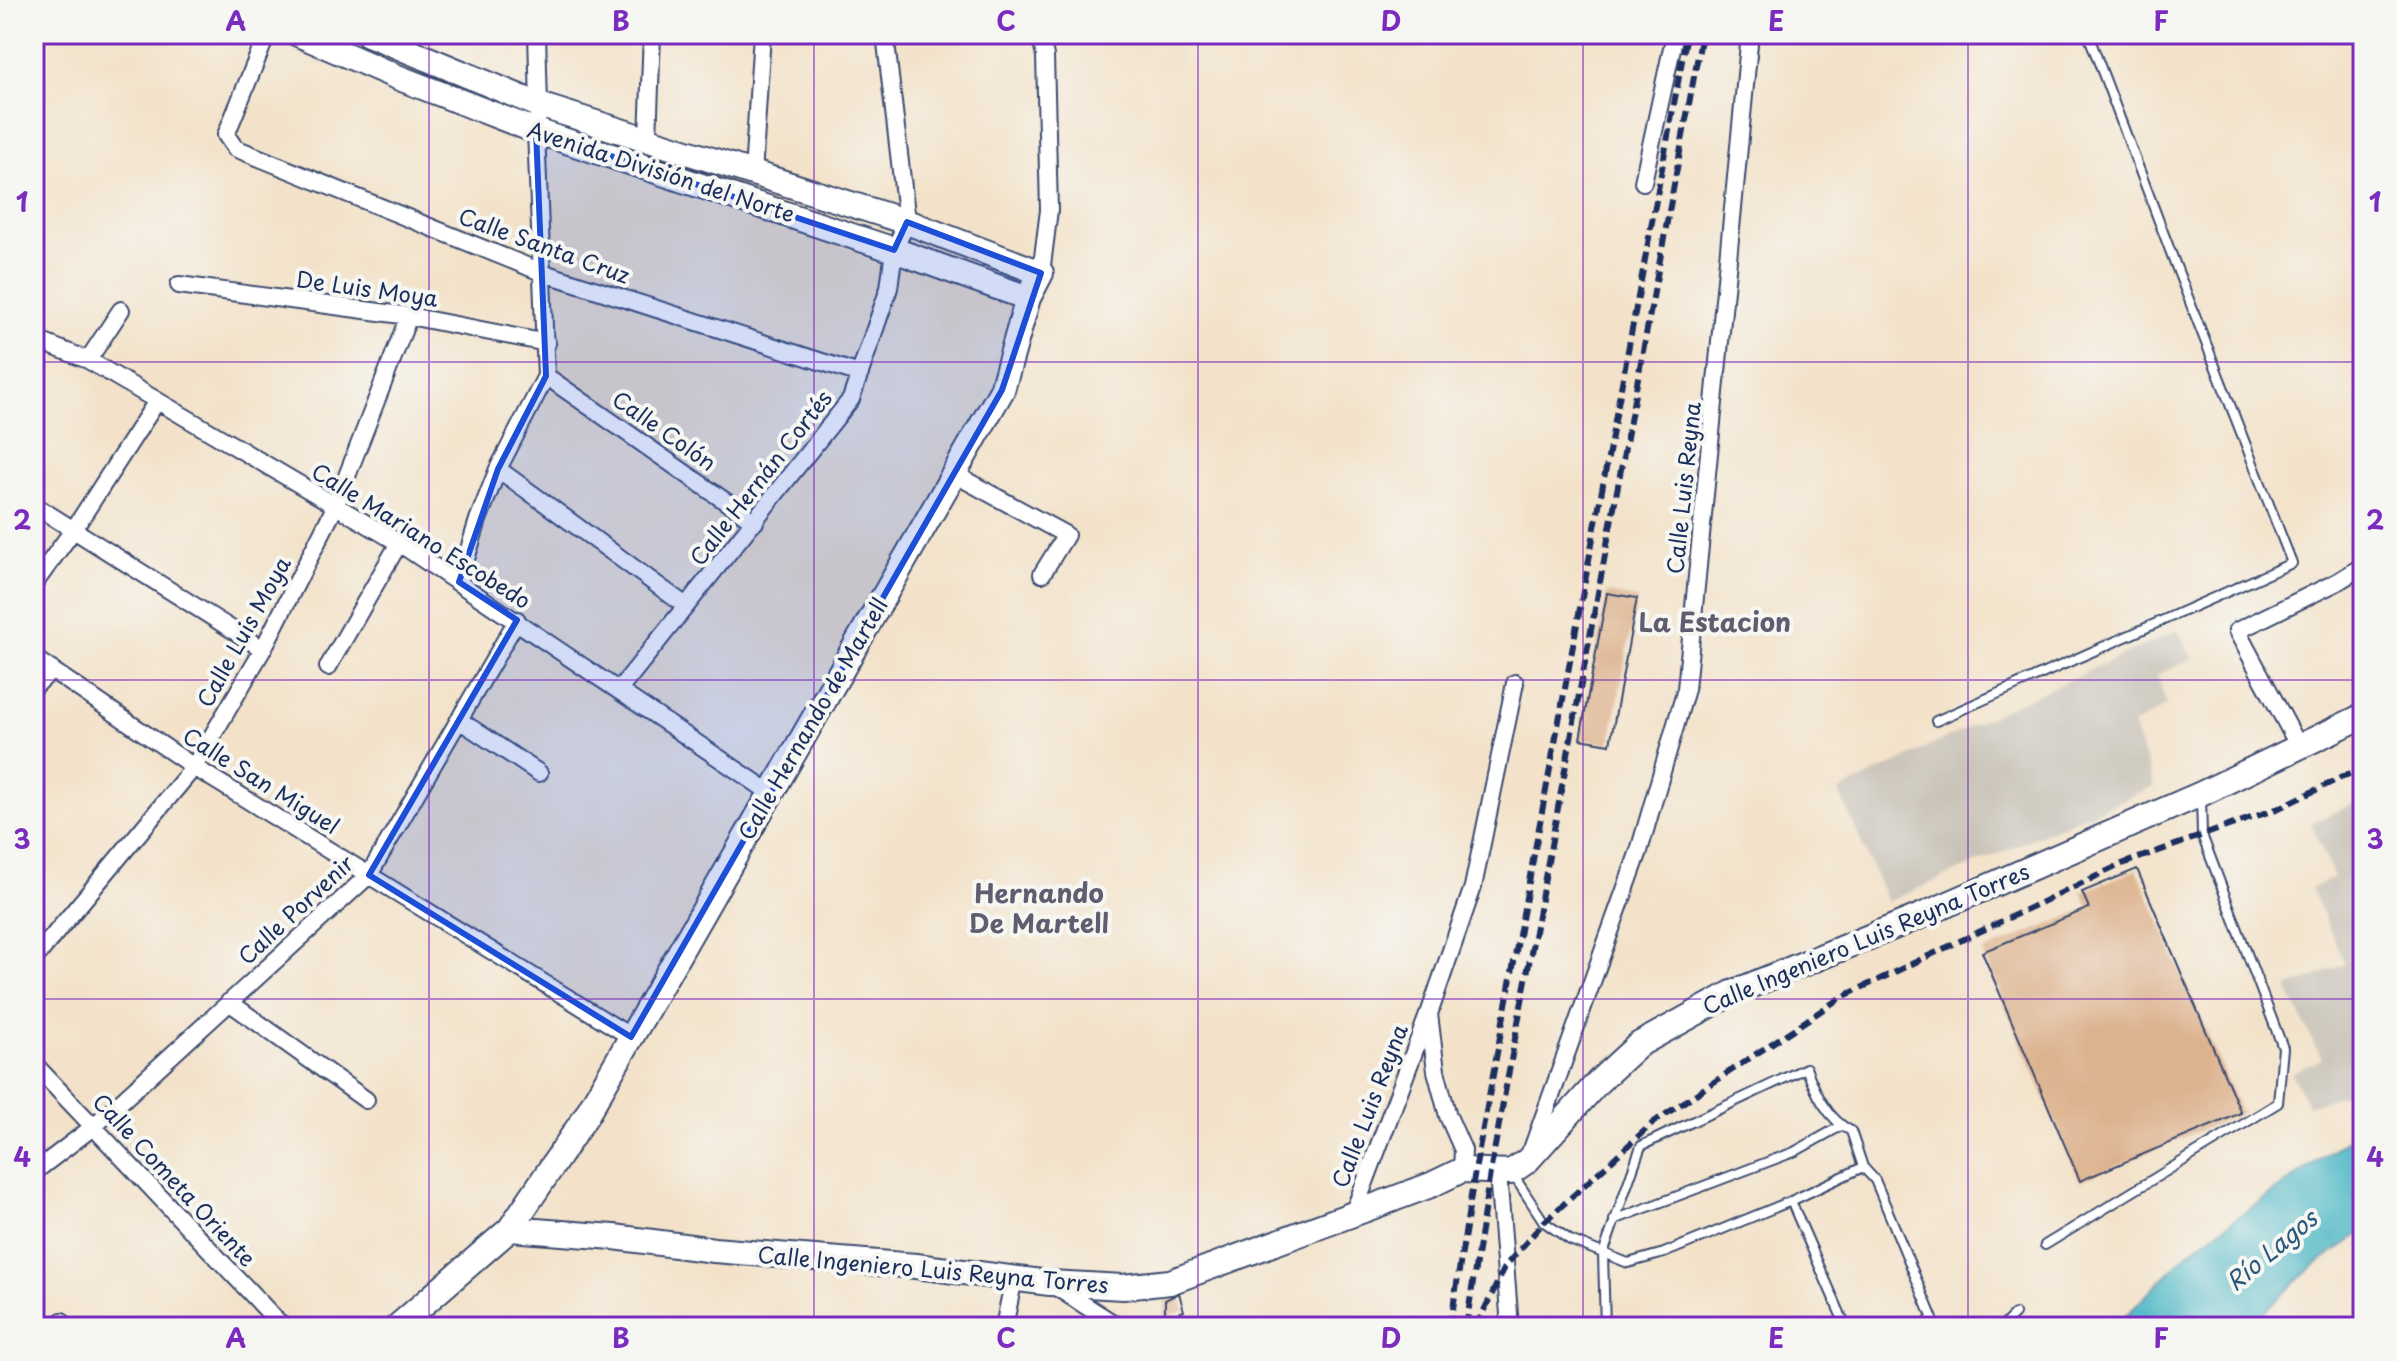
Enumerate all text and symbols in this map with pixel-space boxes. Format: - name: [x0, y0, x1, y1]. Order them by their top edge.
- text: A: [226, 1, 246, 40]
- text: B: [612, 1, 630, 40]
- text: C: [996, 1, 1016, 40]
- text: D: [1381, 1, 1401, 40]
- text: E: [1768, 1, 1784, 40]
- text: F: [2153, 1, 2169, 40]
- street label: Avenida División del Norte: [524, 112, 799, 229]
- text: 1: [16, 182, 28, 221]
- text: 1: [2369, 182, 2381, 221]
- street label: Calle Santa Cruz: [454, 198, 635, 291]
- street label: De Luis Moya: [294, 261, 440, 314]
- street label: Calle Colón: [606, 382, 724, 478]
- street label: Calle Hernán Cortés: [681, 382, 839, 572]
- street label: Calle Luis Reyna: [1657, 400, 1708, 576]
- street label: Calle Mariano Escobedo: [306, 454, 538, 616]
- text: 2: [13, 500, 31, 539]
- text: 2: [2366, 500, 2384, 539]
- street label: Calle Luis Moya: [188, 550, 298, 713]
- street label: Calle Hernando de Martell: [729, 591, 895, 846]
- district label: La Estacion: [1639, 602, 1791, 641]
- street label: Calle San Miguel: [177, 718, 347, 841]
- text: 3: [13, 819, 31, 858]
- text: 3: [2366, 819, 2384, 858]
- street label: Calle Porvenir: [230, 846, 360, 971]
- street label: Calle Ingeniero Luis Reyna Torres: [1697, 854, 2034, 1022]
- district label: Hernando De Martell: [969, 873, 1109, 942]
- street label: Calle Luis Reyna: [1322, 1019, 1415, 1192]
- street label: Calle Cometa Oriente: [86, 1085, 264, 1273]
- text: 4: [13, 1137, 31, 1176]
- text: 4: [2366, 1137, 2384, 1176]
- water label: Río Lagos: [2217, 1199, 2326, 1298]
- street label: Calle Ingeniero Luis Reyna Torres: [756, 1237, 1110, 1300]
- text: A: [226, 1318, 246, 1357]
- text: B: [612, 1318, 630, 1357]
- text: C: [996, 1318, 1016, 1357]
- text: D: [1381, 1318, 1401, 1357]
- text: E: [1768, 1318, 1784, 1357]
- text: F: [2153, 1318, 2169, 1357]

